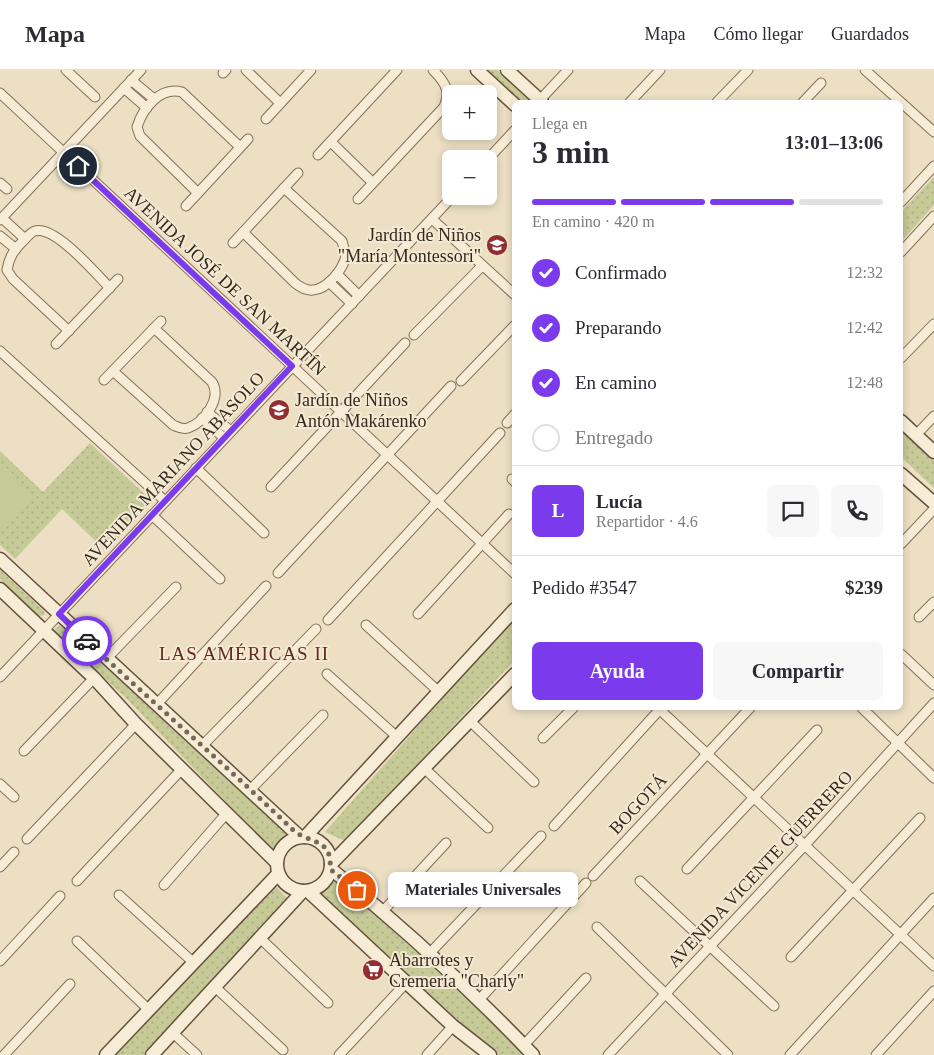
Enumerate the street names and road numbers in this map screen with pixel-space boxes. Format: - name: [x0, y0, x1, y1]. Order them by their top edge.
- street label: AVENIDA JOSÉ DE SAN MARTÍN: [120, 182, 330, 380]
- street label: AVENIDA MARIANO ABASOLO: [78, 368, 268, 570]
- street label: AVENIDA VICENTE GUERRERO: [664, 767, 856, 971]
- street label: BOGOTÁ: [604, 769, 671, 838]

